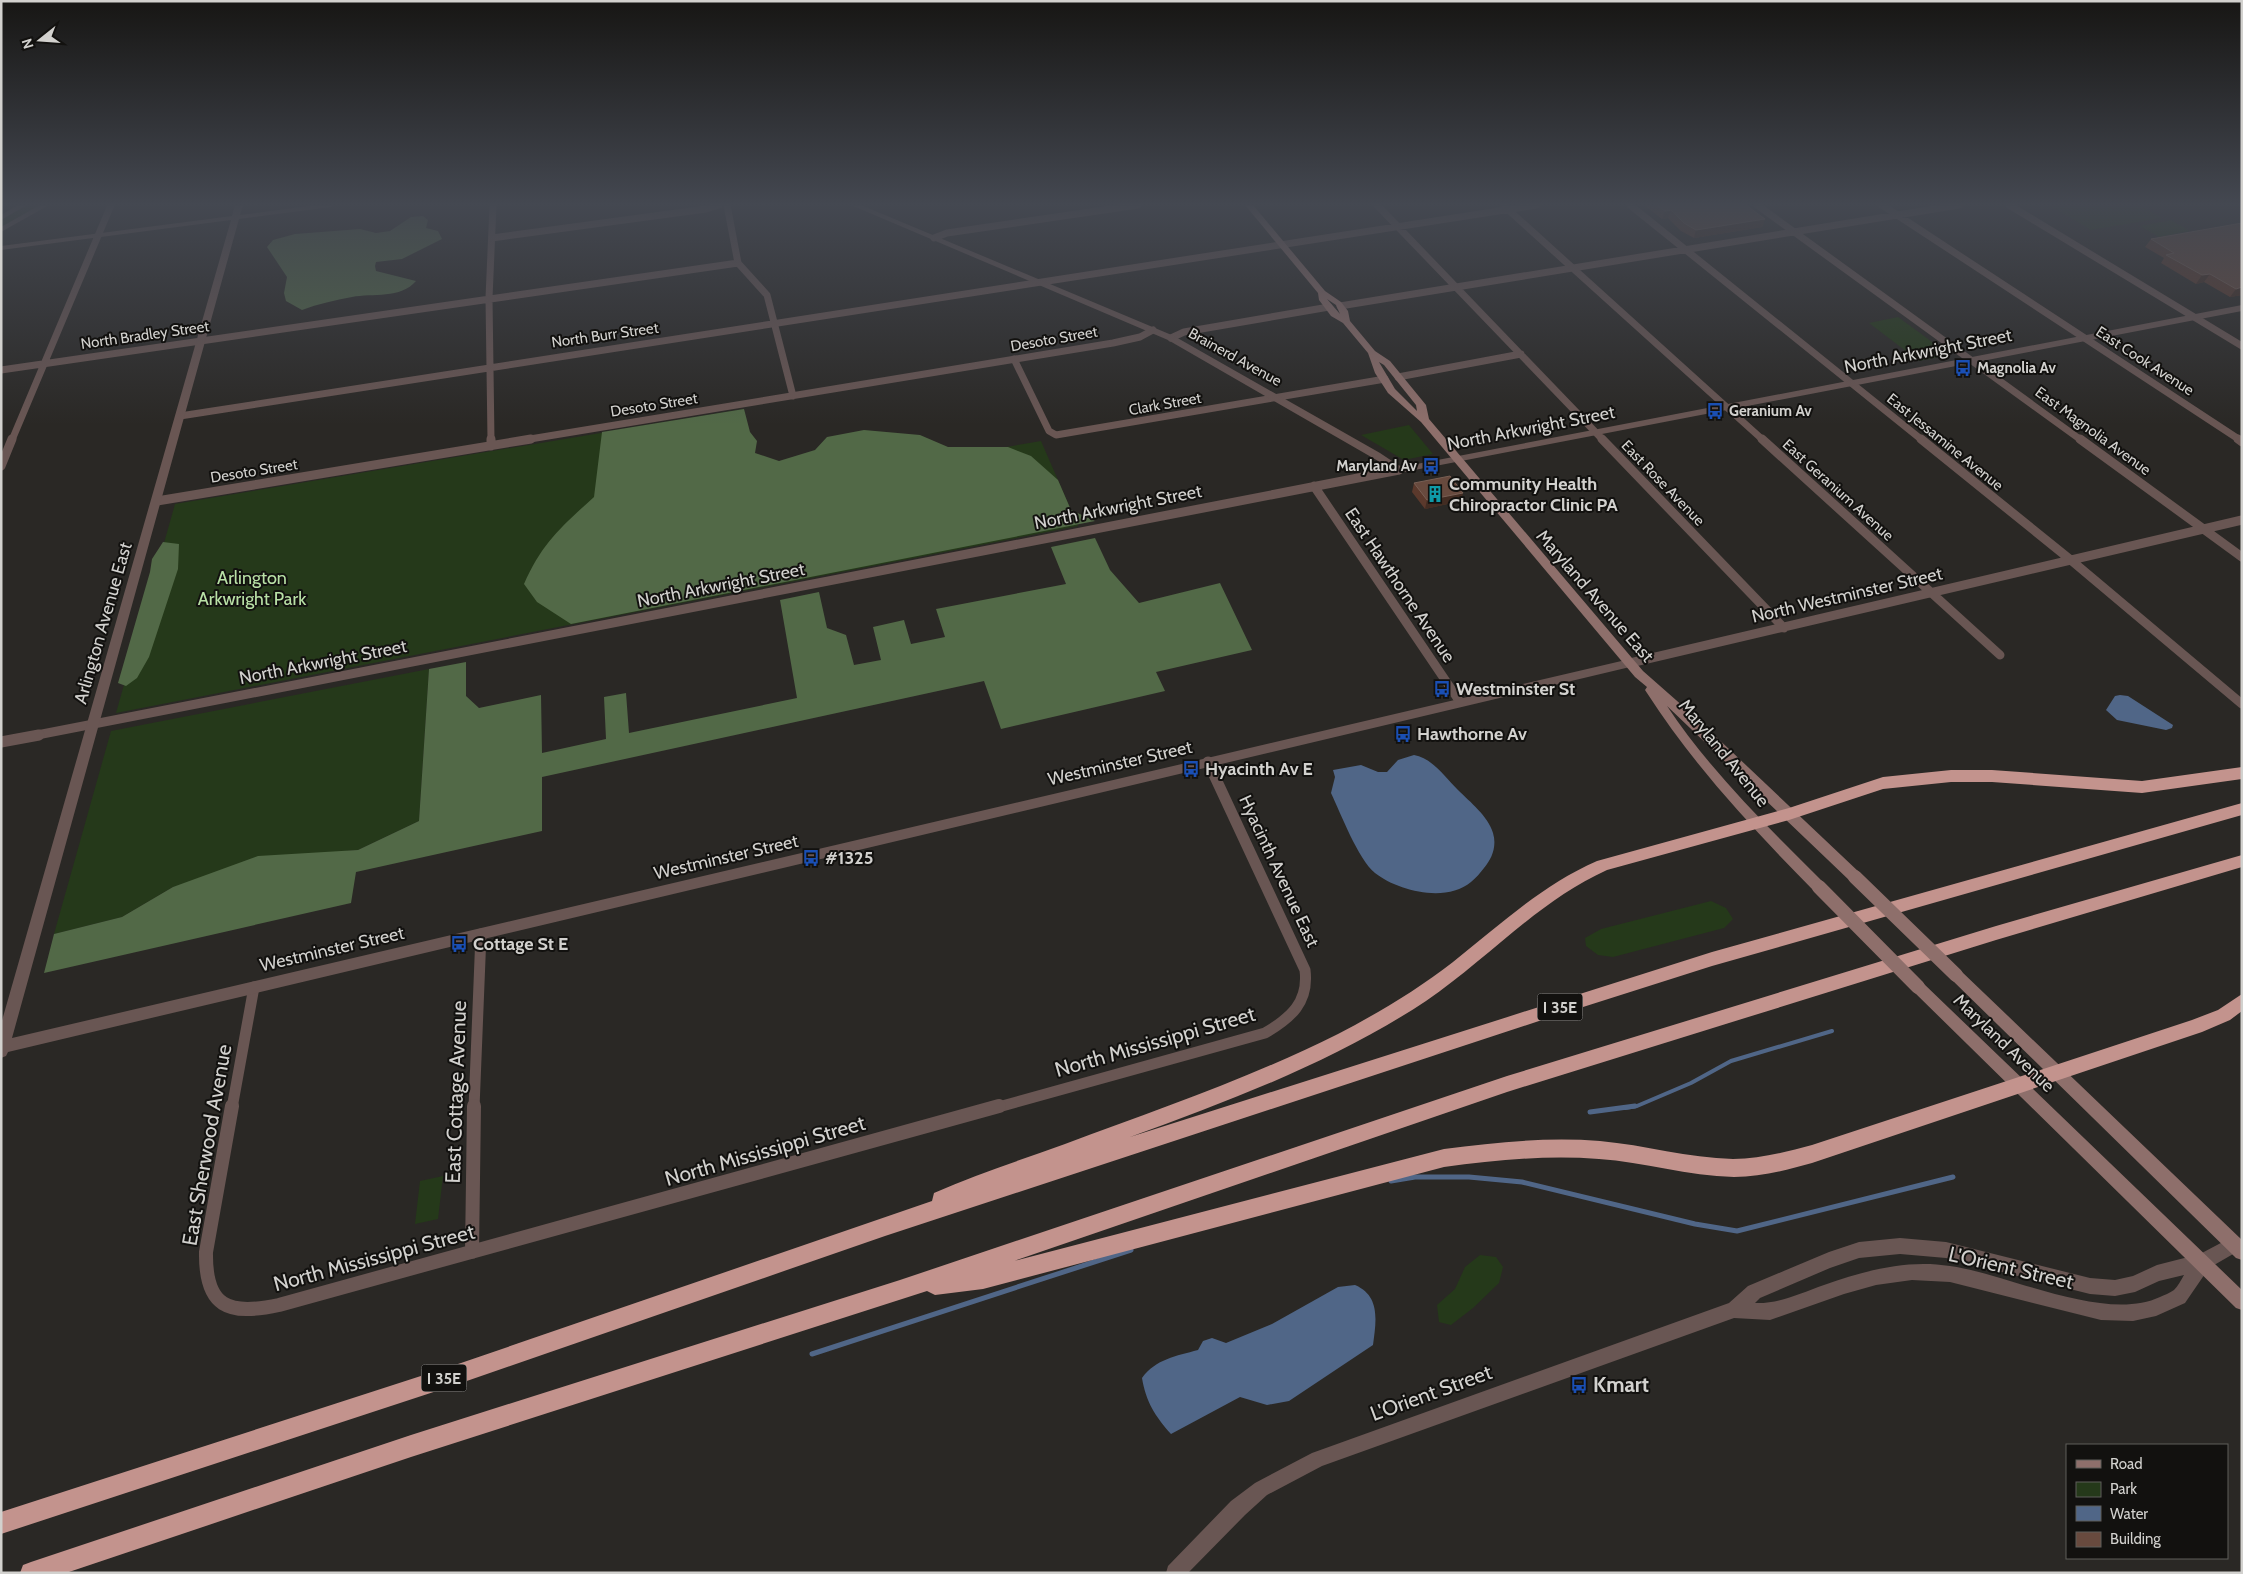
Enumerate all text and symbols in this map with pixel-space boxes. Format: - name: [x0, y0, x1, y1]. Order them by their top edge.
- north arrow: [15, 15, 65, 65]
- text: N: [18, 36, 38, 51]
- street label: North Bradley Street: [80, 317, 210, 353]
- street label: North Burr Street: [550, 319, 660, 351]
- street label: Desoto Street: [1009, 322, 1099, 356]
- street label: East Cook Avenue: [2093, 323, 2198, 400]
- street label: Brainerd Avenue: [1185, 324, 1285, 390]
- street label: North Arkwright Street: [1842, 324, 2014, 378]
- bus stop icon: Magnolia Av: [1953, 358, 1973, 378]
- place label: Magnolia Av: [1977, 359, 2056, 377]
- street label: East Magnolia Avenue: [2032, 383, 2155, 479]
- street label: Desoto Street: [609, 389, 699, 421]
- street label: Clark Street: [1127, 389, 1203, 419]
- street label: East Jessamine Avenue: [1883, 390, 2007, 495]
- street label: North Arkwright Street: [1445, 401, 1617, 455]
- bus stop icon: Geranium Av: [1705, 401, 1725, 421]
- place label: Geranium Av: [1729, 402, 1812, 420]
- street label: East Geranium Avenue: [1779, 435, 1897, 545]
- street label: East Rose Avenue: [1618, 436, 1709, 530]
- street label: Desoto Street: [209, 455, 299, 487]
- bus stop icon: Maryland Av: [1421, 456, 1441, 476]
- place label: Maryland Av: [1336, 457, 1418, 475]
- place label: Community Health Chiropractor Clinic PA: [1449, 473, 1619, 516]
- street label: North Arkwright Street: [1032, 480, 1204, 534]
- building icon: Community Health Chiropractor Clinic PA: [1425, 484, 1445, 504]
- street label: East Hawthorne Avenue: [1340, 503, 1460, 667]
- street label: Maryland Avenue East: [1532, 525, 1658, 667]
- street label: Arlington Avenue East: [69, 540, 137, 706]
- street label: North Arkwright Street: [635, 558, 807, 612]
- street label: North Westminster Street: [1749, 562, 1945, 628]
- park label: Arlington Arkwright Park: [198, 567, 307, 610]
- street label: North Arkwright Street: [237, 635, 409, 689]
- place label: Westminster St: [1456, 678, 1575, 700]
- bus stop icon: Westminster St: [1432, 679, 1452, 699]
- street label: Maryland Avenue: [1674, 695, 1774, 811]
- place label: Hawthorne Av: [1417, 723, 1527, 745]
- bus stop icon: Hawthorne Av: [1393, 724, 1413, 744]
- street label: Westminster Street: [1046, 736, 1194, 790]
- place label: Hyacinth Av E: [1205, 758, 1313, 780]
- bus stop icon: Hyacinth Av E: [1181, 759, 1201, 779]
- street label: Hyacinth Avenue East: [1234, 791, 1324, 951]
- street label: Westminster Street: [652, 830, 800, 884]
- place label: #1325: [825, 847, 873, 869]
- bus stop icon: #1325: [801, 848, 821, 868]
- street label: Westminster Street: [258, 922, 406, 976]
- place label: Cottage St E: [473, 933, 568, 955]
- bus stop icon: Cottage St E: [449, 934, 469, 954]
- street label: Maryland Avenue: [1949, 989, 2059, 1097]
- road number: I 35E: [1538, 994, 1582, 1020]
- street label: East Cottage Avenue: [440, 1000, 471, 1184]
- street label: North Mississippi Street: [1052, 1001, 1258, 1082]
- street label: East Sherwood Avenue: [176, 1042, 237, 1248]
- street label: North Mississippi Street: [662, 1110, 868, 1191]
- street label: North Mississippi Street: [270, 1219, 477, 1296]
- street label: L'Orient Street: [1946, 1241, 2076, 1294]
- street label: L'Orient Street: [1367, 1359, 1495, 1426]
- road number: I 35E: [422, 1365, 466, 1392]
- place label: Kmart: [1593, 1372, 1649, 1397]
- bus stop icon: Kmart: [1569, 1375, 1589, 1395]
- legend: [2066, 1444, 2228, 1559]
- text: Road: [2110, 1455, 2143, 1473]
- text: Park: [2110, 1480, 2137, 1498]
- text: Water: [2110, 1505, 2148, 1523]
- text: Building: [2110, 1530, 2161, 1548]

